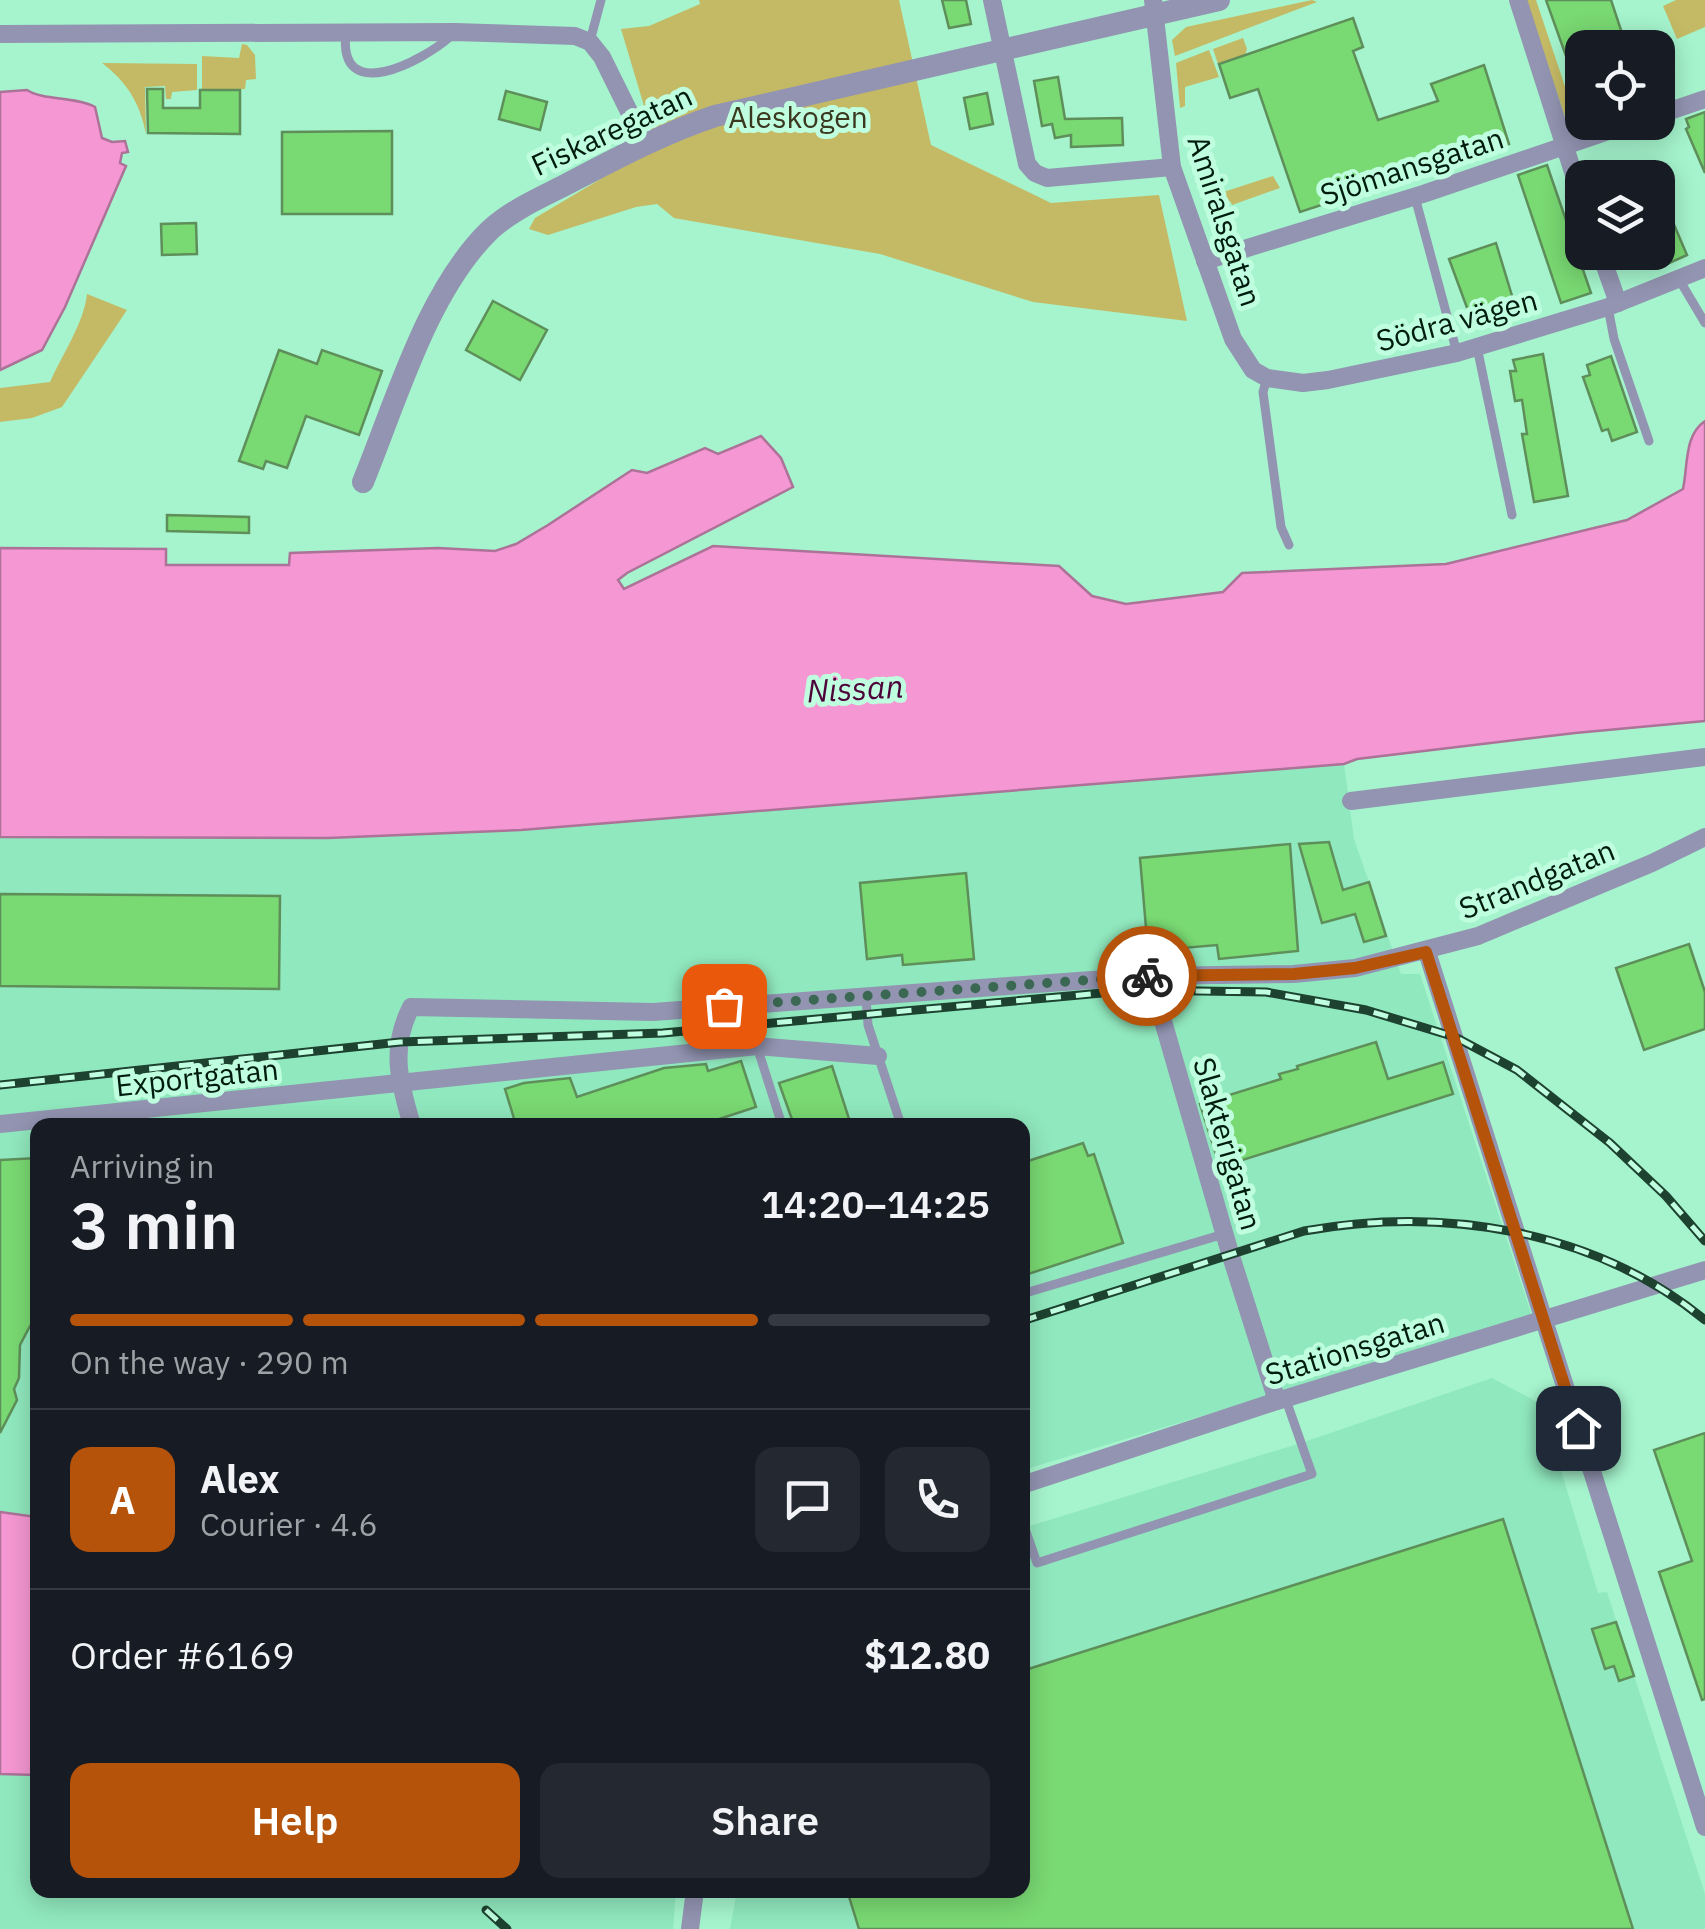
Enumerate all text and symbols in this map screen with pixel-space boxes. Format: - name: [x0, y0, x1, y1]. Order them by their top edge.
- map controls: [1565, 30, 1675, 270]
- button: locate: [1565, 30, 1675, 140]
- street label: Fiskaregatan: [525, 75, 698, 184]
- park label: Aleskogen: [728, 97, 868, 136]
- street label: Sjömansgatan: [1315, 118, 1508, 214]
- street label: Amiralsgatan: [1179, 130, 1271, 311]
- button: layers: [1565, 160, 1675, 270]
- street label: Södra vägen: [1372, 279, 1541, 360]
- water label: Nissan: [805, 664, 904, 712]
- street label: Strandgatan: [1453, 830, 1620, 928]
- courier: [1097, 926, 1197, 1026]
- icon: bike: [1120, 949, 1175, 1004]
- pin: [682, 964, 767, 1049]
- icon: bag: [697, 979, 752, 1034]
- street label: Exportgatan: [113, 1049, 280, 1104]
- street label: Slakterigatan: [1185, 1053, 1272, 1234]
- text: Arriving in: [70, 1145, 215, 1187]
- text: 14:20–14:25: [761, 1179, 990, 1228]
- text: 3 min: [70, 1182, 238, 1267]
- street label: Stationsgatan: [1260, 1302, 1449, 1393]
- text: On the way · 290 m: [70, 1341, 349, 1383]
- pin: [1536, 1386, 1621, 1471]
- icon: home: [1551, 1401, 1606, 1456]
- button: chat: [755, 1447, 860, 1552]
- button: phone: [885, 1447, 990, 1552]
- text: Alex: [200, 1454, 280, 1503]
- text: A: [109, 1475, 136, 1524]
- text: Courier · 4.6: [200, 1503, 378, 1545]
- text: Order #6169: [70, 1630, 295, 1679]
- text: $12.80: [864, 1630, 990, 1679]
- button: Help: [70, 1763, 520, 1878]
- button: Share: [540, 1763, 990, 1878]

